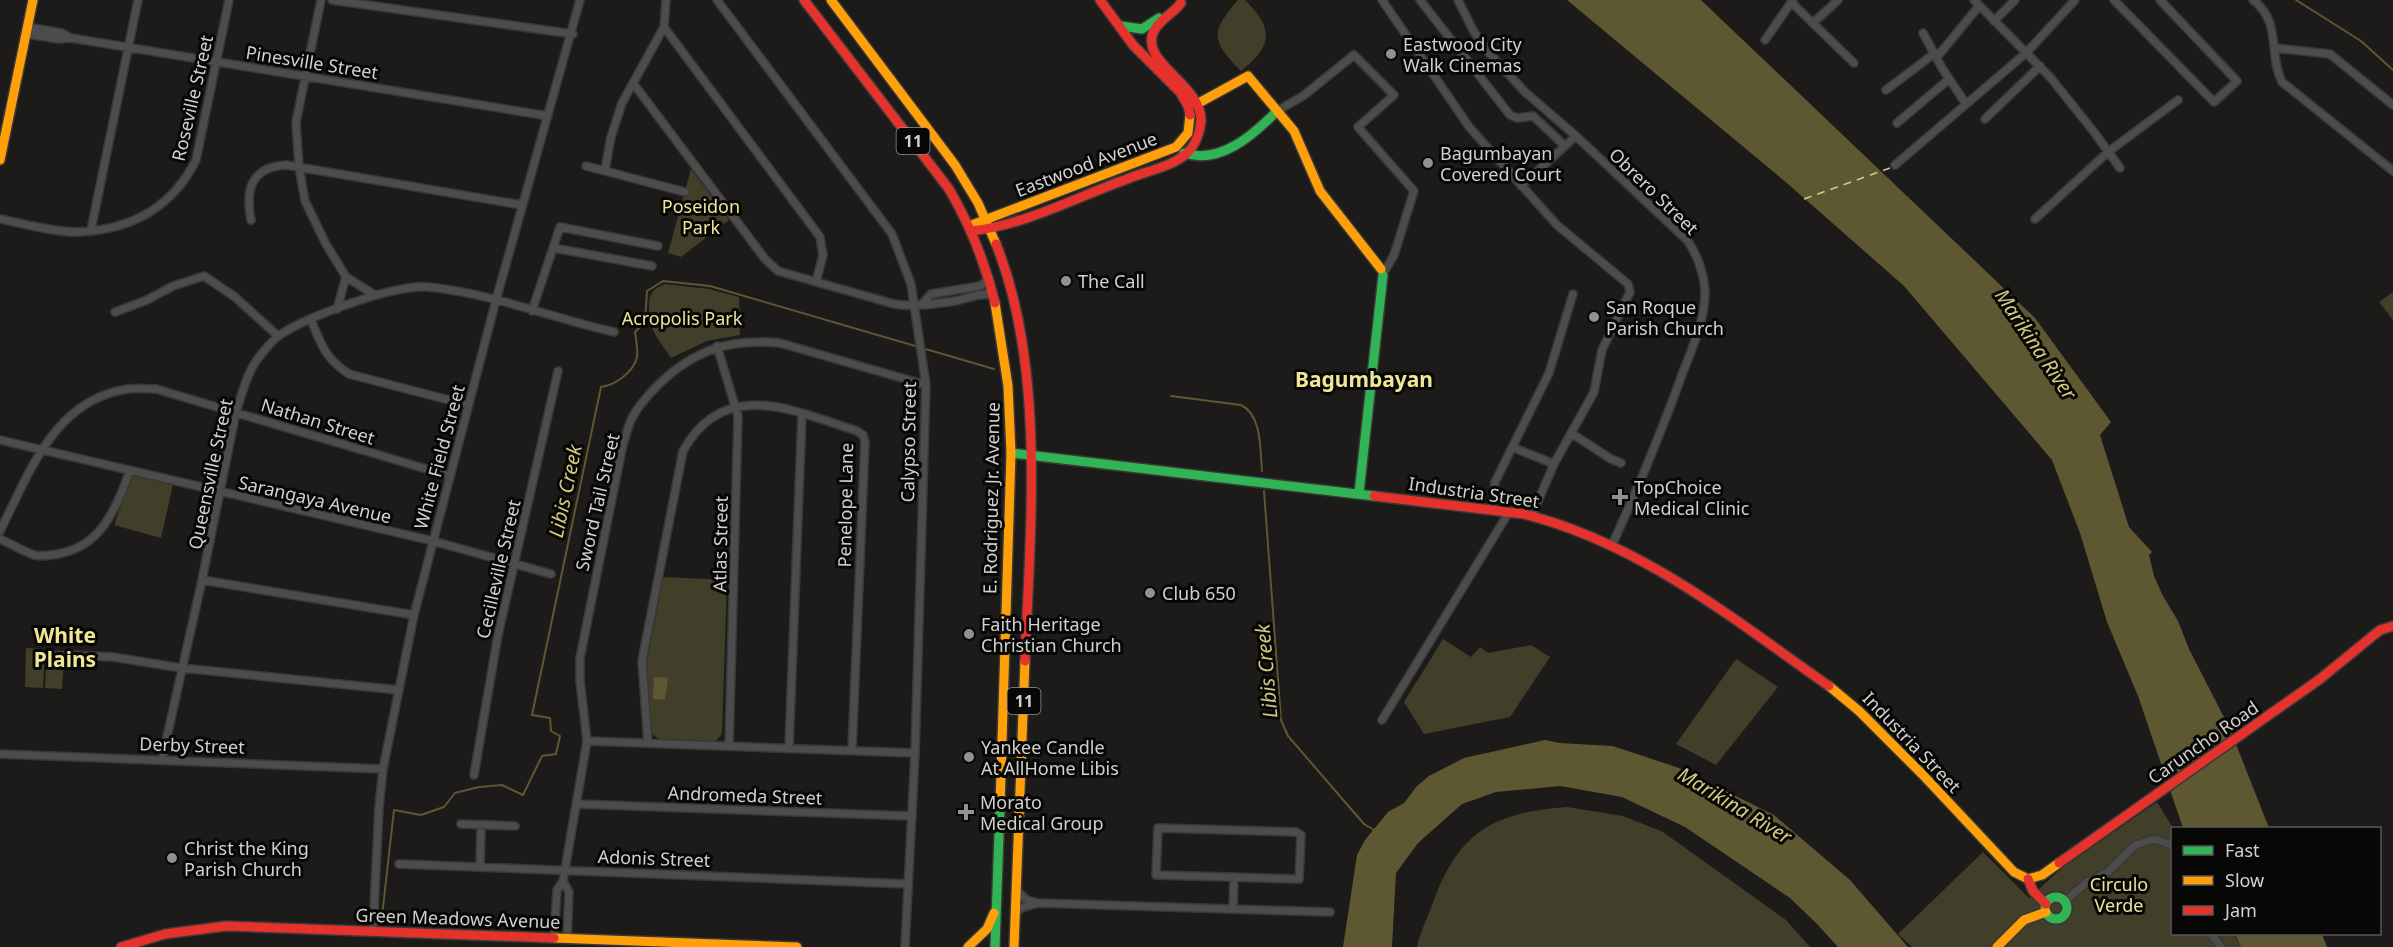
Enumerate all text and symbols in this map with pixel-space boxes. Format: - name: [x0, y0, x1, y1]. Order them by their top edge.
- street label: Roseville Street: [166, 32, 218, 163]
- place label: Eastwood City Walk Cinemas: [1403, 32, 1522, 77]
- street label: Pinesville Street: [244, 40, 380, 84]
- marker: Eastwood City Walk Cinemas: [1384, 47, 1398, 61]
- street label: Eastwood Avenue: [1012, 126, 1160, 202]
- road number: 11: [896, 128, 930, 154]
- place label: Bagumbayan Covered Court: [1440, 141, 1562, 186]
- street label: Obrero Street: [1604, 142, 1704, 240]
- marker: Bagumbayan Covered Court: [1421, 156, 1435, 170]
- park label: Poseidon Park: [662, 194, 740, 239]
- place label: The Call: [1078, 269, 1145, 293]
- marker: The Call: [1059, 274, 1073, 288]
- water label: Marikina River: [1989, 283, 2084, 406]
- place label: San Roque Parish Church: [1606, 295, 1724, 340]
- park label: Acropolis Park: [622, 306, 743, 330]
- marker: San Roque Parish Church: [1587, 310, 1601, 324]
- district label: Bagumbayan: [1295, 365, 1433, 393]
- street label: Calypso Street: [895, 381, 921, 503]
- street label: White Field Street: [408, 382, 470, 532]
- street label: Nathan Street: [258, 392, 378, 450]
- street label: Queensville Street: [182, 396, 238, 552]
- street label: E. Rodriguez Jr. Avenue: [977, 402, 1005, 594]
- street label: Sword Tail Street: [569, 430, 625, 573]
- water label: Libis Creek: [542, 441, 588, 540]
- street label: Penelope Lane: [832, 443, 858, 567]
- street label: Sarangaya Avenue: [236, 470, 394, 528]
- street label: Industria Street: [1407, 471, 1541, 513]
- place label: TopChoice Medical Clinic: [1634, 475, 1750, 520]
- marker: TopChoice Medical Clinic: [1611, 488, 1629, 506]
- street label: Atlas Street: [707, 495, 733, 592]
- street label: Cecilleville Street: [470, 497, 526, 641]
- place label: Club 650: [1162, 581, 1236, 605]
- marker: Club 650: [1143, 586, 1157, 600]
- place label: Faith Heritage Christian Church: [981, 612, 1122, 657]
- district label: White Plains: [34, 621, 96, 673]
- water label: Libis Creek: [1248, 622, 1284, 719]
- marker: Faith Heritage Christian Church: [962, 627, 976, 641]
- street label: Industria Street: [1858, 686, 1967, 798]
- road number: 11: [1008, 688, 1040, 714]
- street label: Caruncho Road: [2143, 695, 2263, 789]
- street label: Derby Street: [139, 731, 246, 759]
- place label: Yankee Candle At AllHome Libis: [981, 735, 1119, 780]
- marker: Yankee Candle At AllHome Libis: [962, 750, 976, 764]
- water label: Marikina River: [1673, 760, 1798, 850]
- street label: Andromeda Street: [667, 780, 823, 810]
- place label: Morato Medical Group: [980, 790, 1104, 835]
- marker: Morato Medical Group: [957, 803, 975, 821]
- legend: [2171, 827, 2381, 935]
- place label: Christ the King Parish Church: [184, 836, 309, 881]
- text: Fast: [2225, 838, 2260, 862]
- street label: Adonis Street: [597, 844, 711, 872]
- marker: Christ the King Parish Church: [165, 851, 179, 865]
- text: Slow: [2225, 868, 2264, 892]
- park label: Circulo Verde: [2090, 872, 2148, 917]
- text: Jam: [2223, 898, 2257, 922]
- street label: Green Meadows Avenue: [355, 902, 561, 934]

